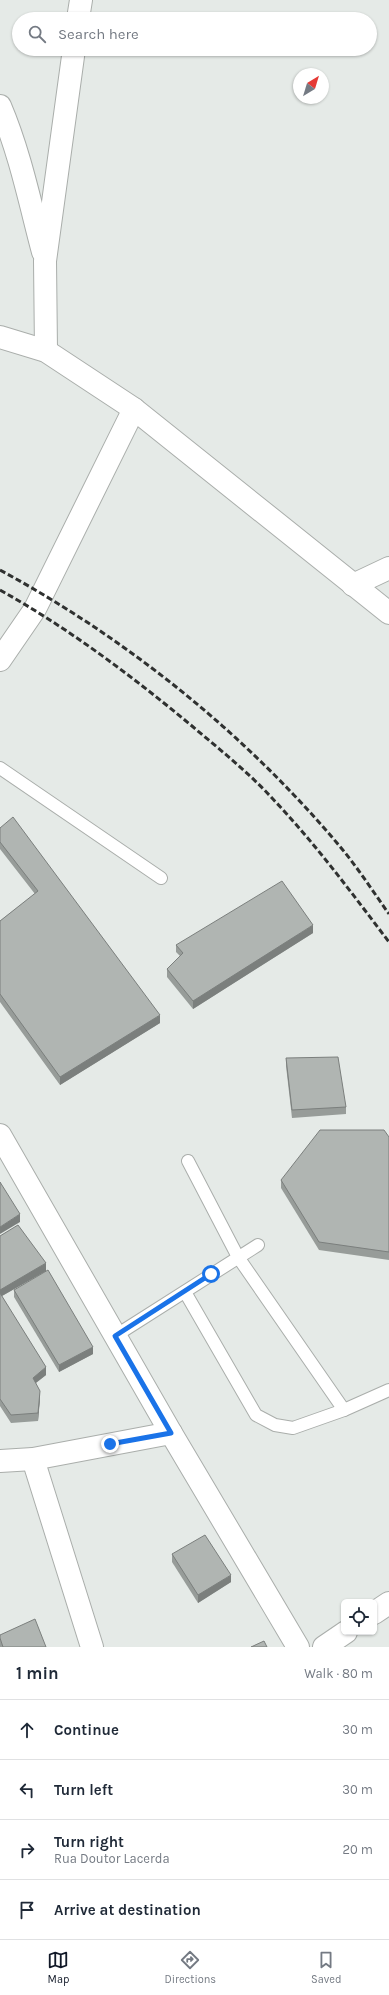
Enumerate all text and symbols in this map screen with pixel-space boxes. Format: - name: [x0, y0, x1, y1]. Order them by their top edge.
- search box: [12, 12, 377, 56]
- icon: search: [26, 23, 48, 45]
- text: Search here: [58, 25, 139, 43]
- north arrow: [293, 68, 329, 104]
- route start: [202, 1265, 220, 1283]
- route end: [101, 1435, 119, 1453]
- map controls: [341, 1599, 377, 1635]
- button: locate: [341, 1599, 377, 1635]
- text: 1 min: [16, 1663, 59, 1683]
- text: Walk · 80 m: [304, 1666, 373, 1681]
- icon: ahead: [16, 1719, 38, 1741]
- text: Continue: [54, 1721, 119, 1739]
- text: 30 m: [342, 1722, 373, 1737]
- icon: left: [16, 1779, 38, 1801]
- text: Turn left: [54, 1781, 113, 1799]
- text: 30 m: [342, 1782, 373, 1797]
- text: Turn right: [54, 1833, 124, 1851]
- icon: right: [16, 1839, 38, 1861]
- text: 20 m: [343, 1842, 373, 1857]
- text: Rua Doutor Lacerda: [54, 1851, 170, 1866]
- icon: arrive: [16, 1899, 38, 1921]
- text: Arrive at destination: [54, 1901, 201, 1919]
- tab: Map: [47, 1949, 69, 1986]
- tab: Directions: [164, 1949, 216, 1986]
- tab: Saved: [311, 1949, 342, 1986]

